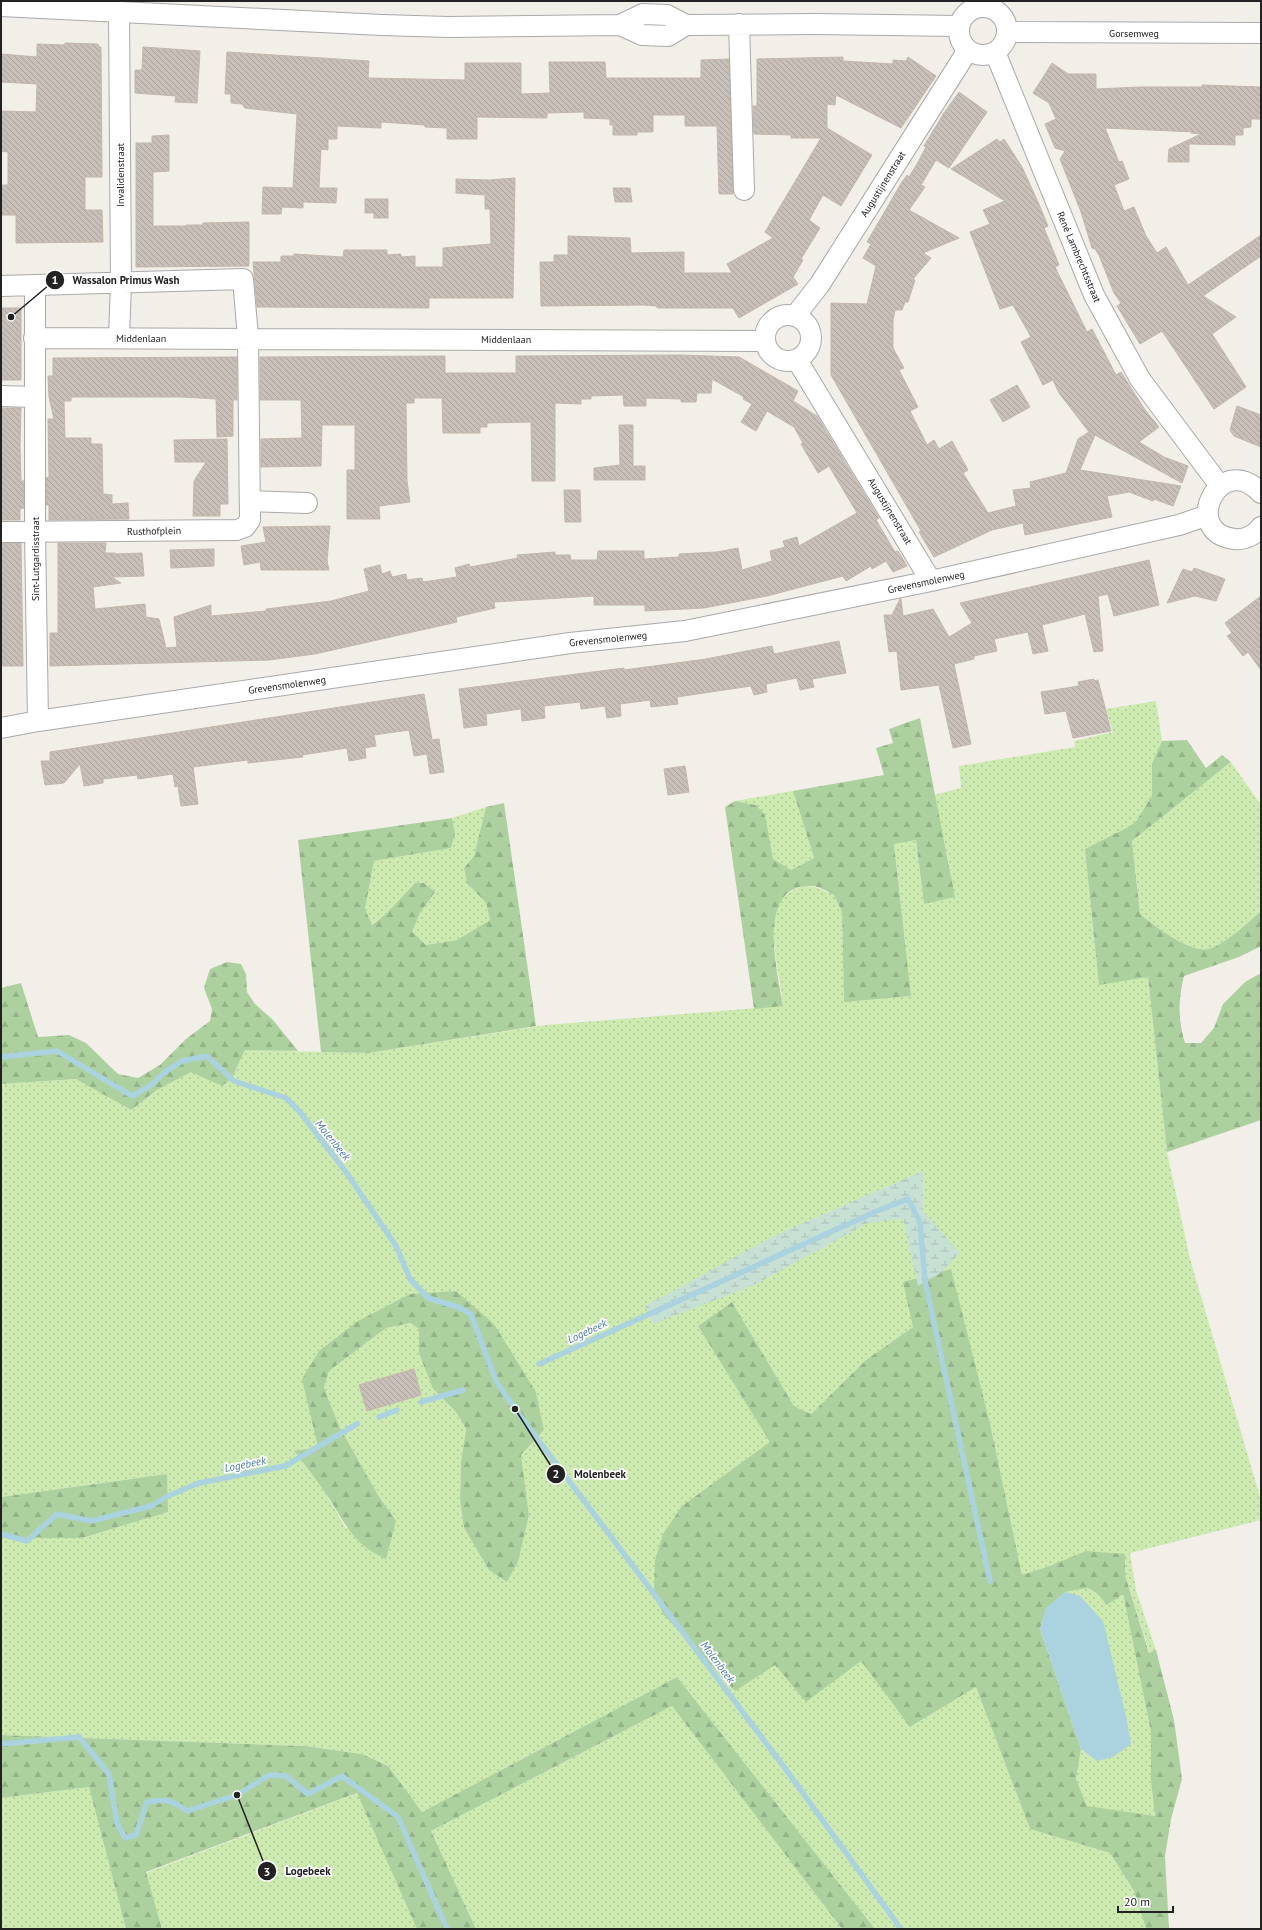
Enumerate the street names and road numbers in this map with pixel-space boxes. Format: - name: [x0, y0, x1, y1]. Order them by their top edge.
- street label: Gorsemweg: [1109, 27, 1159, 40]
- street label: Invalidenstraat: [114, 142, 127, 207]
- street label: Augustijnenstraat: [858, 148, 909, 219]
- street label: René Lambrechtsstraat: [1054, 210, 1104, 305]
- street label: Middenlaan: [116, 332, 166, 345]
- street label: Middenlaan: [481, 333, 531, 346]
- street label: Augustijnenstraat: [865, 475, 915, 547]
- street label: Sint-Lutgardisstraat: [29, 516, 42, 601]
- street label: Rusthofplein: [127, 524, 181, 538]
- street label: Grevensmolenweg: [886, 567, 966, 597]
- street label: Grevensmolenweg: [568, 628, 648, 650]
- street label: Grevensmolenweg: [247, 673, 327, 697]

